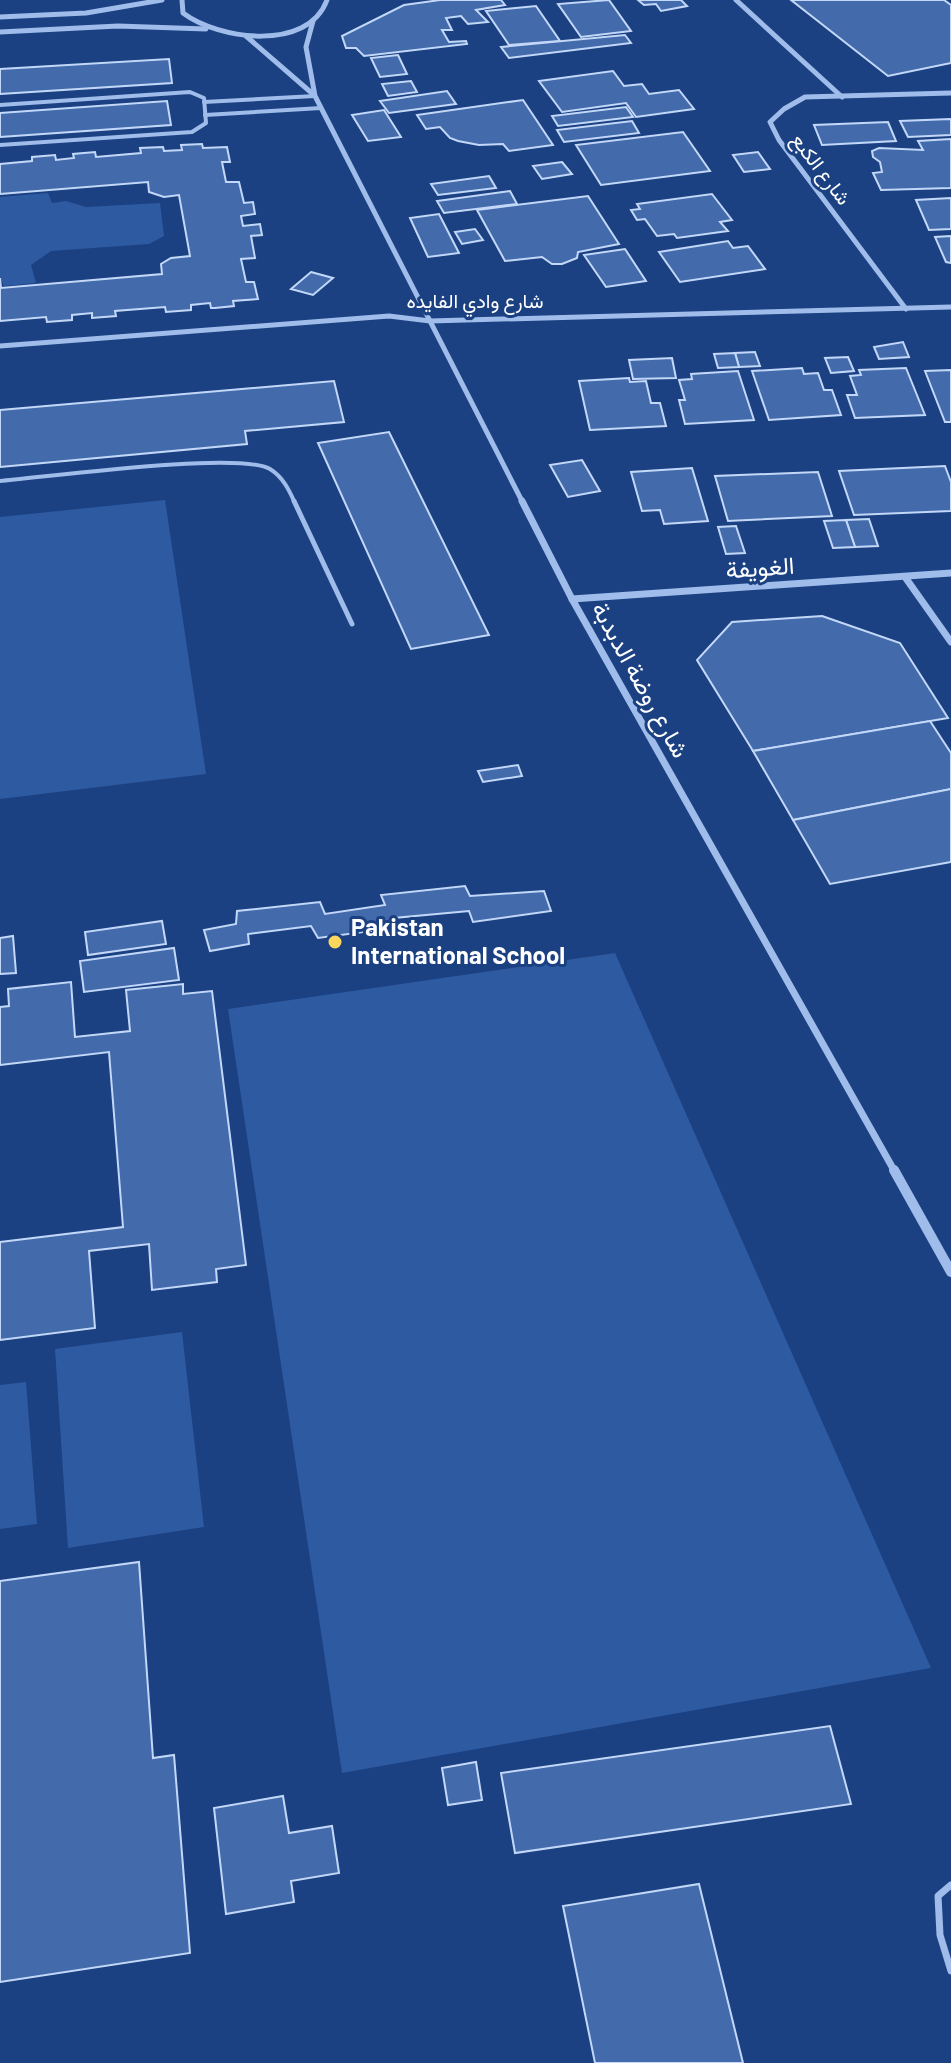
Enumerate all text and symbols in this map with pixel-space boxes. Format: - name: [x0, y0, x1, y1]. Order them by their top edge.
- street label: شارع الكبع: [785, 128, 857, 211]
- street label: شارع وادي الفايده: [406, 288, 544, 318]
- street label: الغويفة: [725, 550, 795, 585]
- street label: شارع روضة الدبدبة: [584, 596, 696, 764]
- place label: Pakistan International School: [351, 912, 565, 969]
- marker: Pakistan International School: [326, 933, 344, 951]

